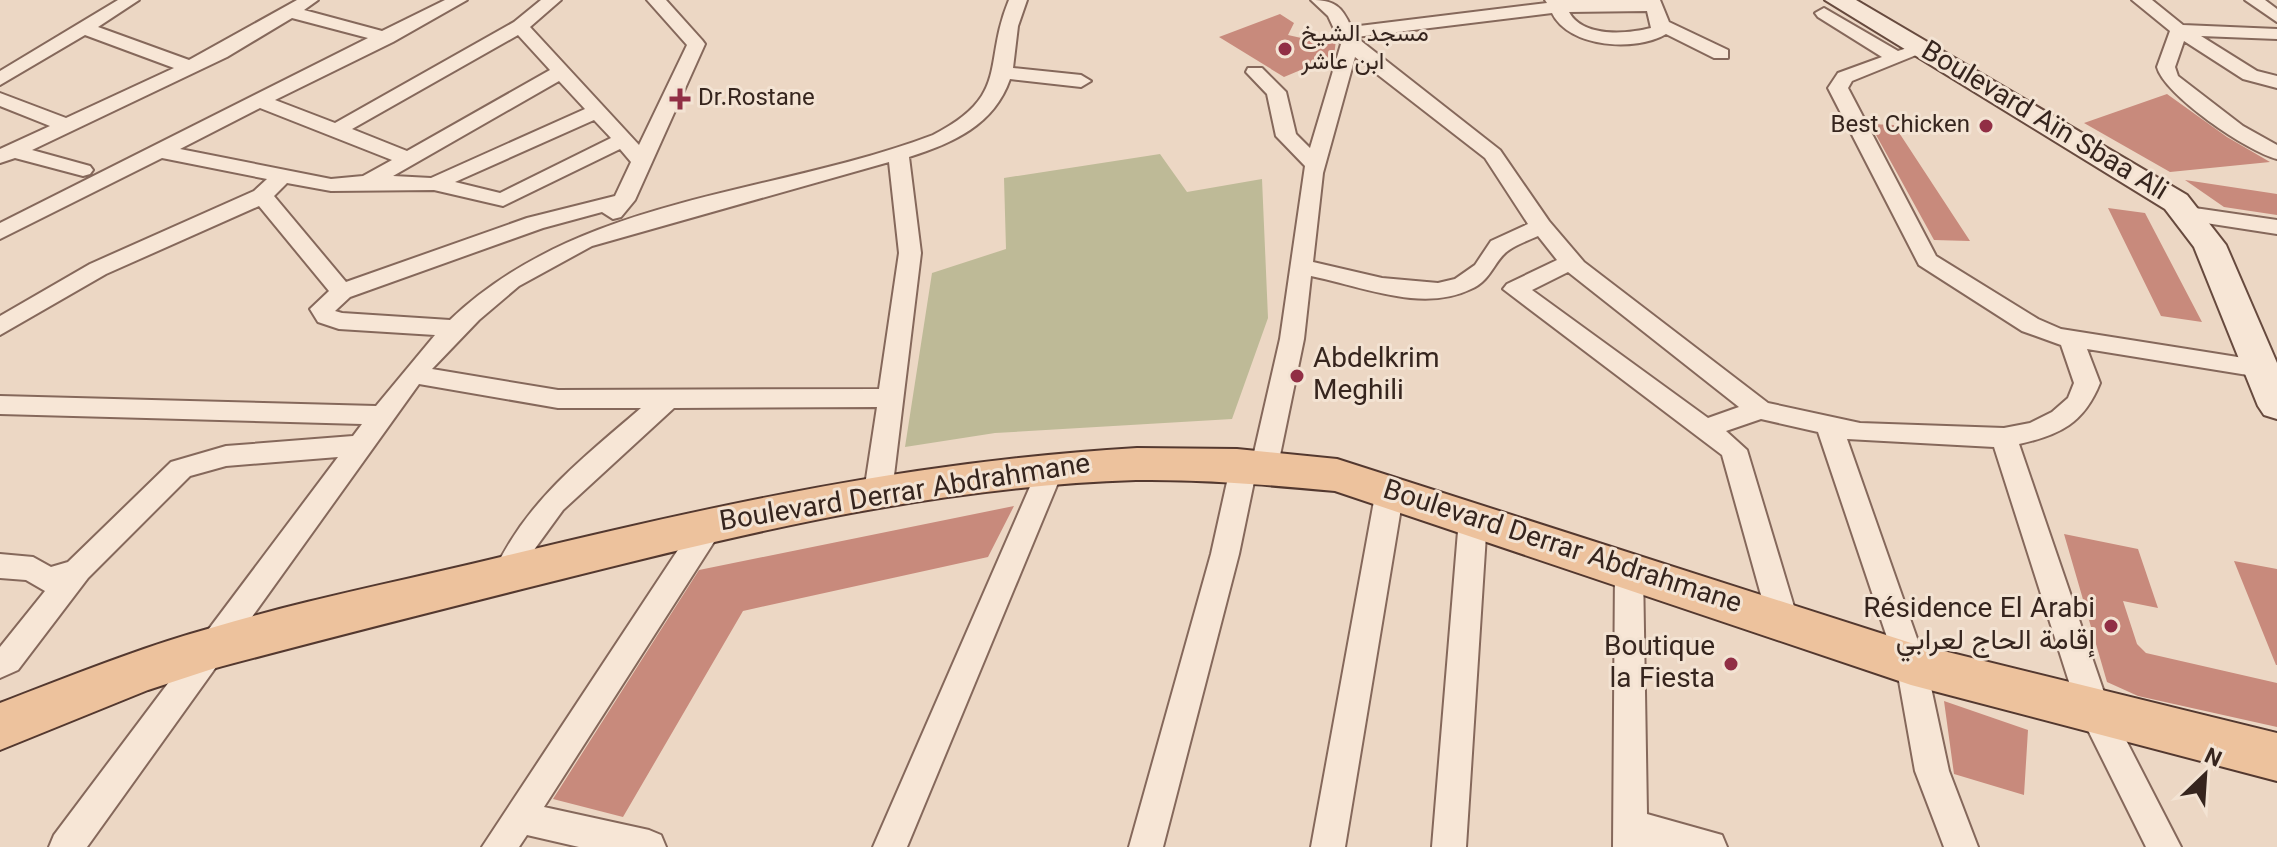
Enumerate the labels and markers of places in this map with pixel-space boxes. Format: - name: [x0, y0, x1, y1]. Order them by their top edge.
- place label: مسجد الشيخ ابن عاشر: [1300, 16, 1429, 82]
- marker: مسجد الشيخ ابن عاشر: [1276, 40, 1294, 58]
- place label: Dr.Rostane: [698, 80, 815, 118]
- marker: Dr.Rostane: [669, 88, 691, 110]
- place label: Best Chicken: [1830, 107, 1970, 145]
- marker: Best Chicken: [1977, 117, 1995, 135]
- place label: Abdelkrim Meghili: [1313, 338, 1439, 414]
- marker: Abdelkrim Meghili: [1288, 367, 1306, 385]
- place label: Résidence El Arabi إقامة الحاج لعرابي: [1863, 588, 2095, 664]
- marker: Résidence El Arabi إقامة الحاج لعرابي: [2102, 617, 2120, 635]
- place label: Boutique la Fiesta: [1604, 626, 1715, 702]
- marker: Boutique la Fiesta: [1722, 655, 1740, 673]

